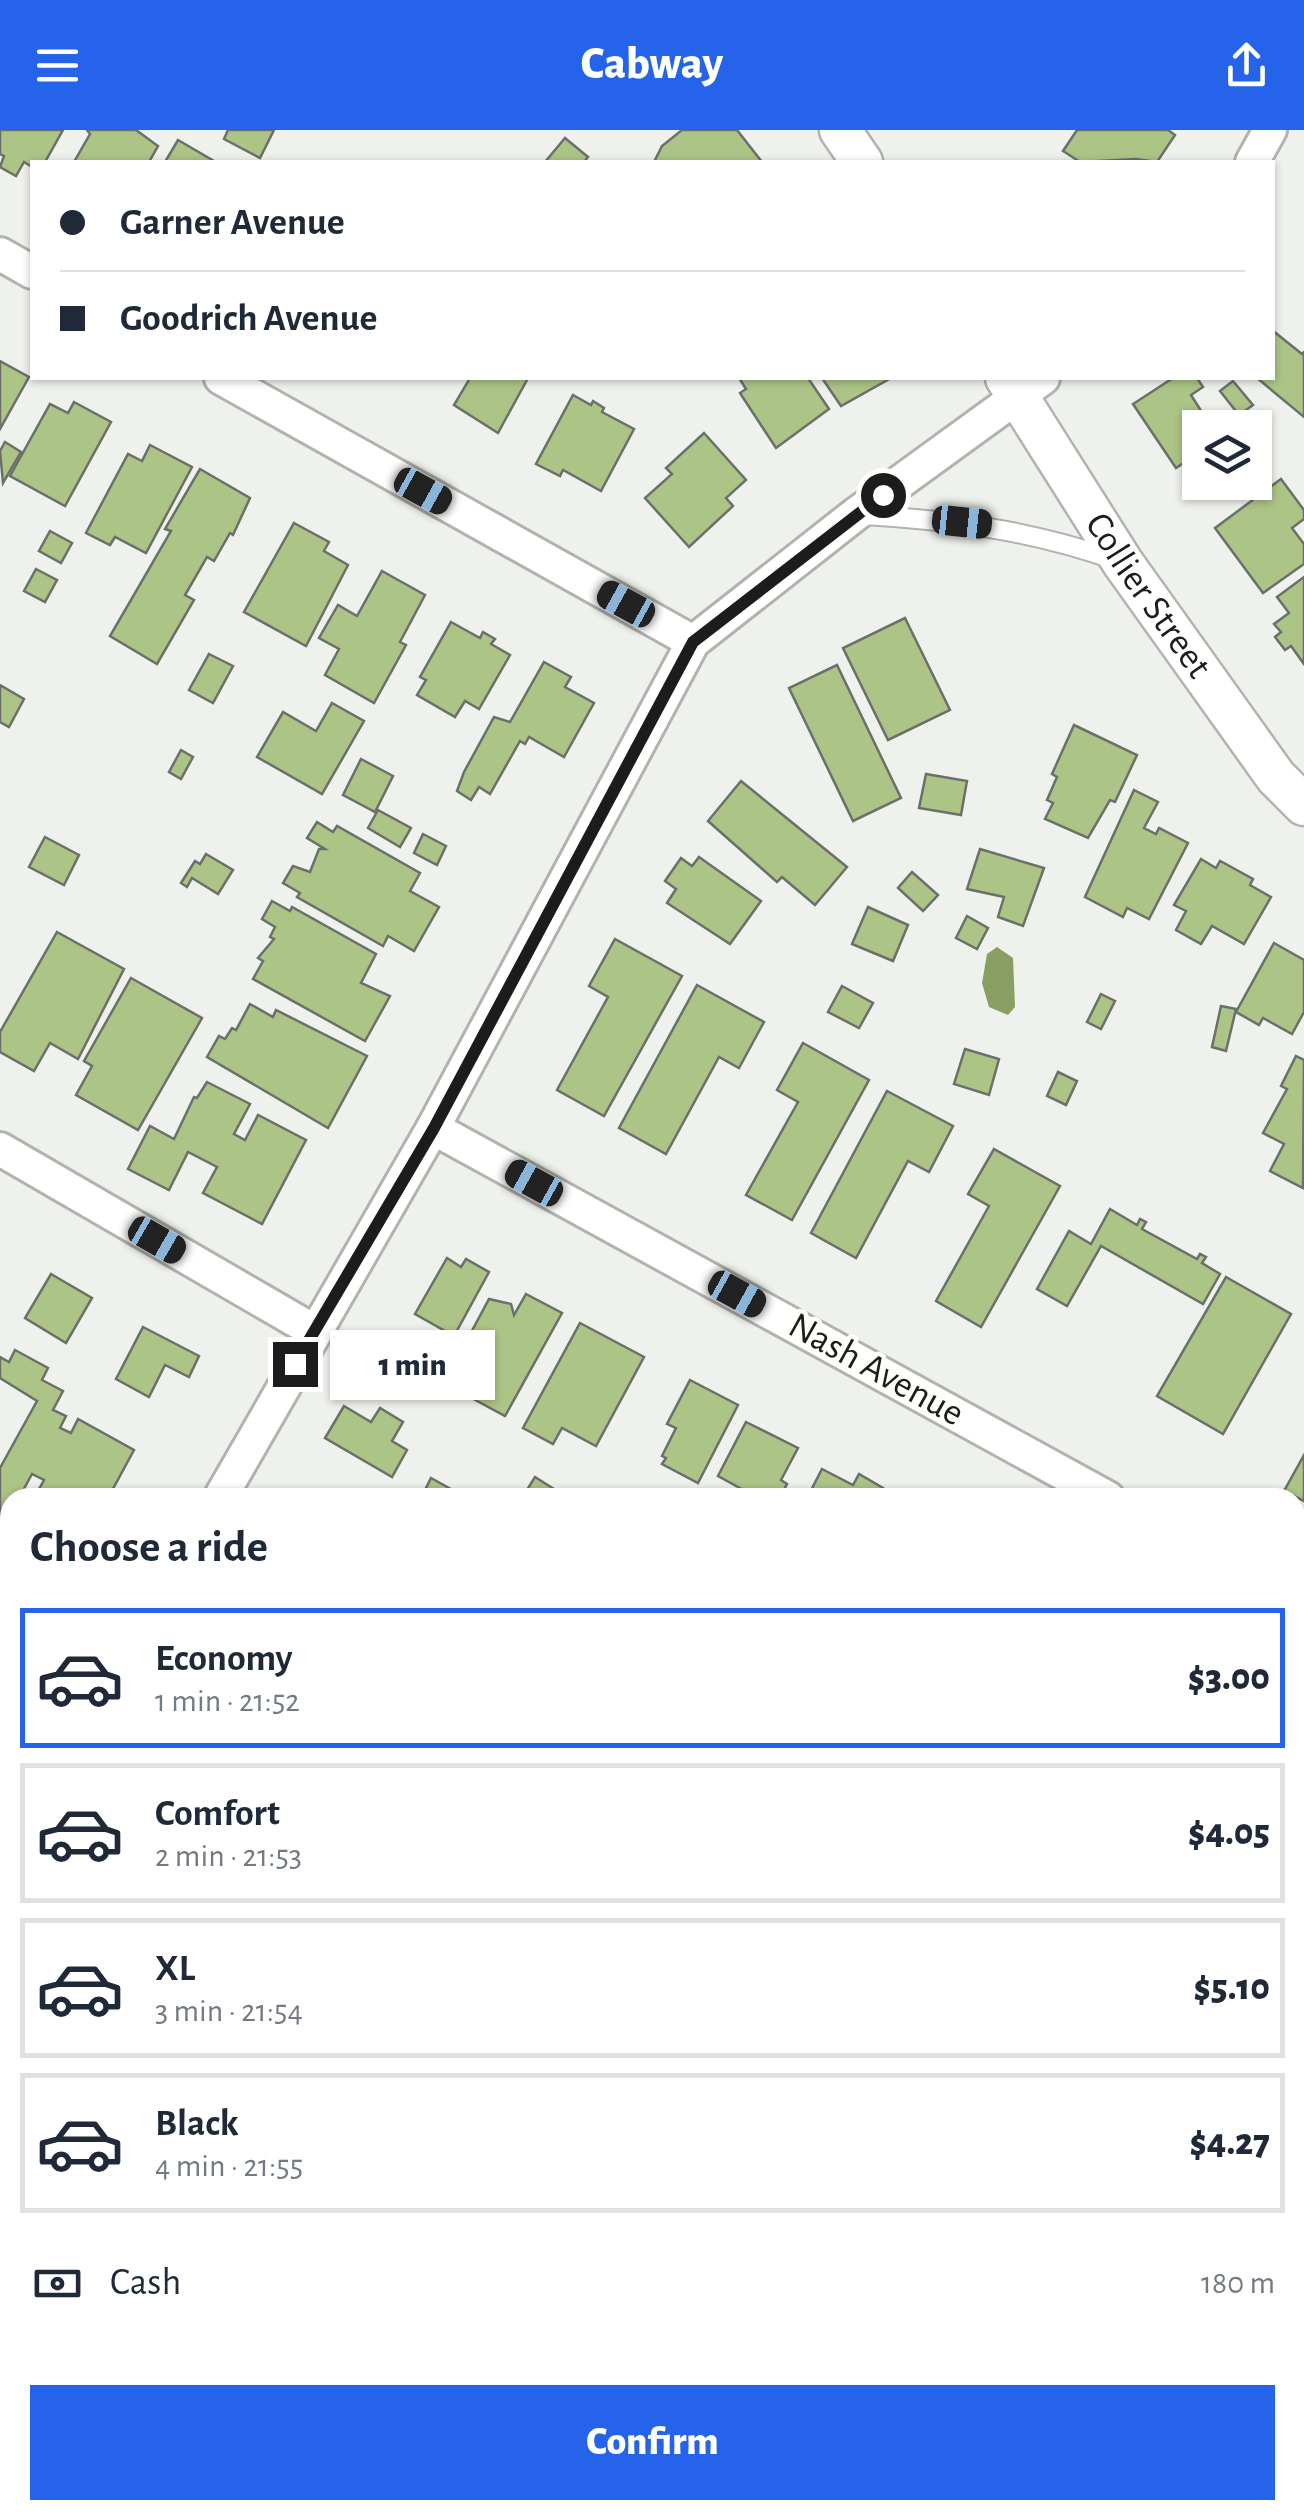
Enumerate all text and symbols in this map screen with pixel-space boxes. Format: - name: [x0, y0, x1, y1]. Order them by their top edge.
- icon: menu: [30, 38, 85, 93]
- icon: share: [1219, 38, 1274, 93]
- text: Cabway: [581, 42, 723, 87]
- text: Garner Avenue: [120, 204, 345, 242]
- text: Goodrich Avenue: [120, 300, 377, 338]
- map controls: [1182, 410, 1272, 500]
- button: layers: [1182, 410, 1272, 500]
- car: [389, 463, 457, 519]
- route start: [861, 473, 906, 518]
- car: [931, 504, 993, 540]
- street label: Collier Street: [1078, 507, 1218, 685]
- car: [592, 576, 660, 632]
- car: [500, 1155, 568, 1211]
- car: [124, 1212, 190, 1268]
- car: [703, 1266, 771, 1322]
- street label: Nash Avenue: [782, 1306, 970, 1434]
- callout: 1 min: [330, 1329, 495, 1399]
- route end: [273, 1342, 318, 1387]
- text: 1 min: [378, 1349, 447, 1381]
- text: Choose a ride: [30, 1525, 268, 1570]
- icon: car: [35, 1633, 125, 1723]
- text: Economy: [155, 1640, 293, 1678]
- text: $3.00: [1188, 1659, 1270, 1697]
- text: 1 min · 21:52: [155, 1685, 300, 1717]
- icon: car: [35, 1788, 125, 1878]
- text: Comfort: [155, 1795, 280, 1833]
- text: $4.05: [1188, 1814, 1270, 1852]
- text: 2 min · 21:53: [155, 1840, 302, 1872]
- icon: car: [35, 1943, 125, 2033]
- text: XL: [155, 1950, 195, 1988]
- text: $5.10: [1194, 1969, 1270, 2007]
- text: 3 min · 21:54: [155, 1995, 303, 2027]
- icon: car: [35, 2098, 125, 2188]
- text: Black: [155, 2105, 239, 2143]
- text: $4.27: [1189, 2124, 1270, 2162]
- text: 4 min · 21:55: [155, 2150, 303, 2182]
- icon: cash: [30, 2256, 85, 2311]
- text: Cash: [110, 2264, 181, 2302]
- text: 180 m: [1201, 2267, 1275, 2299]
- button: Confirm: [30, 2385, 1275, 2500]

